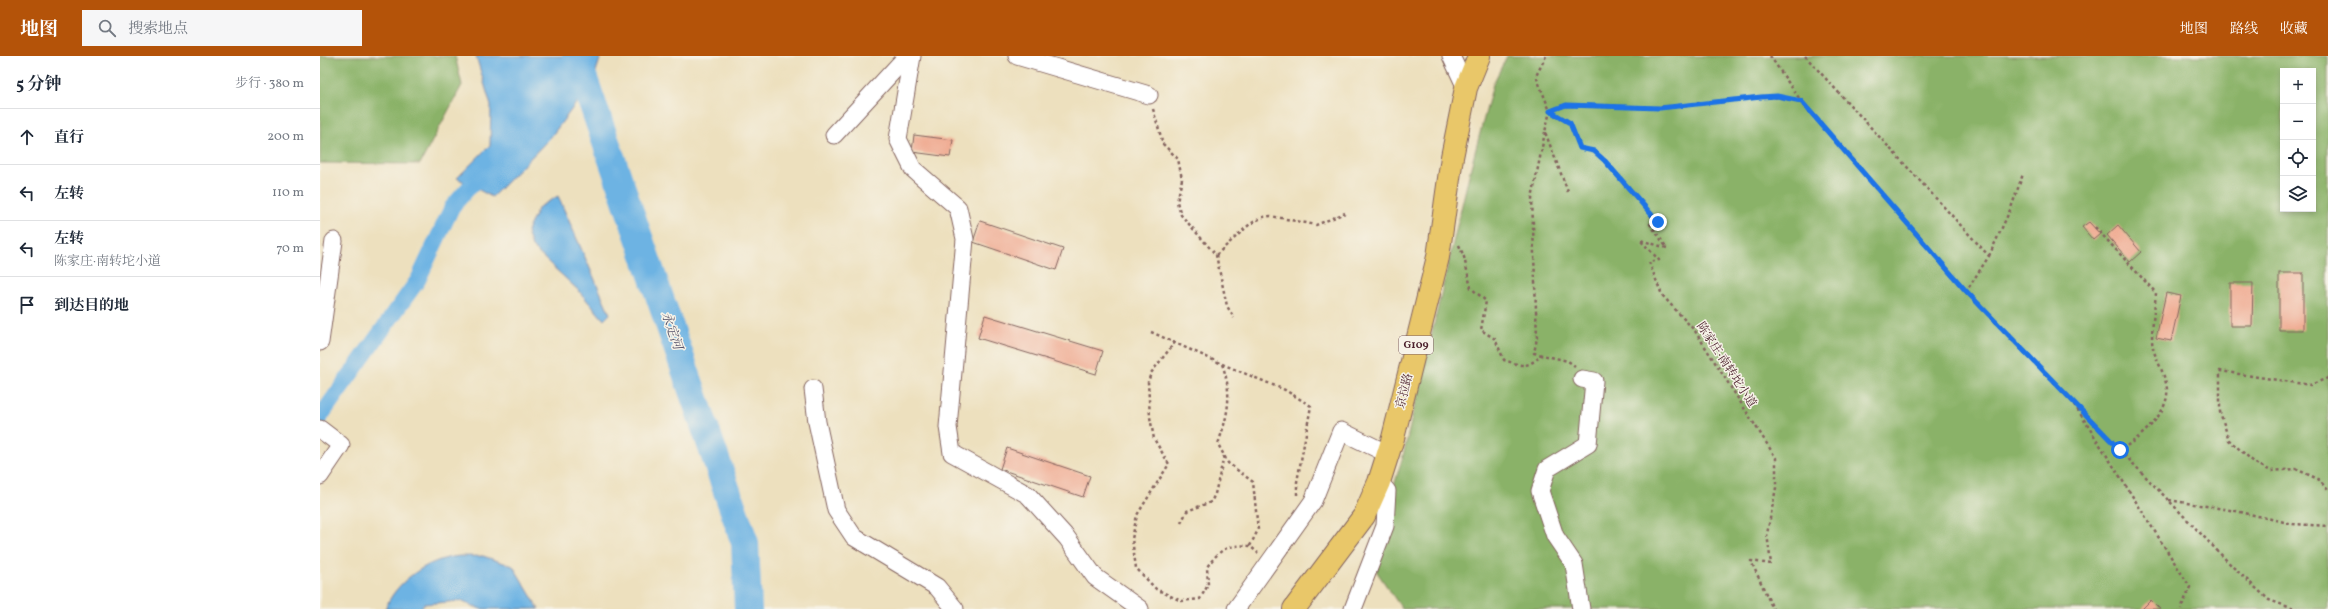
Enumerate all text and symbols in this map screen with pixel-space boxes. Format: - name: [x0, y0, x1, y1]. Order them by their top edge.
- search box: [82, 10, 362, 46]
- text: 地图: [20, 17, 58, 43]
- icon: search: [96, 17, 118, 39]
- text: 搜索地点: [128, 19, 188, 40]
- text: 地图: [2180, 20, 2208, 39]
- text: 路线: [2230, 20, 2258, 39]
- text: 收藏: [2280, 20, 2308, 39]
- map controls: [2280, 68, 2316, 212]
- button: +: [2280, 68, 2316, 104]
- text: 5 分钟: [16, 73, 62, 96]
- text: 步行 · 380 m: [235, 75, 304, 93]
- button: −: [2280, 104, 2316, 140]
- icon: ahead: [16, 126, 38, 148]
- text: 直行: [54, 128, 84, 149]
- text: 200 m: [267, 128, 304, 146]
- button: locate: [2280, 140, 2316, 176]
- button: layers: [2280, 176, 2316, 212]
- icon: left: [16, 182, 38, 204]
- text: 左转: [54, 184, 84, 205]
- text: 110 m: [272, 184, 304, 202]
- route end: [1649, 213, 1667, 231]
- text: 左转: [54, 229, 84, 250]
- icon: left: [16, 238, 38, 260]
- text: 70 m: [276, 240, 304, 258]
- text: 陈家庄·南转坨小道: [54, 253, 161, 271]
- icon: arrive: [16, 294, 38, 316]
- text: 到达目的地: [54, 296, 129, 317]
- water label: 永定河: [656, 310, 687, 354]
- street label: 陈家庄·南转坨小道: [1692, 319, 1760, 411]
- road number: G109: [1399, 336, 1433, 354]
- street label: 京拉路: [1393, 372, 1417, 410]
- route start: [2111, 441, 2129, 459]

